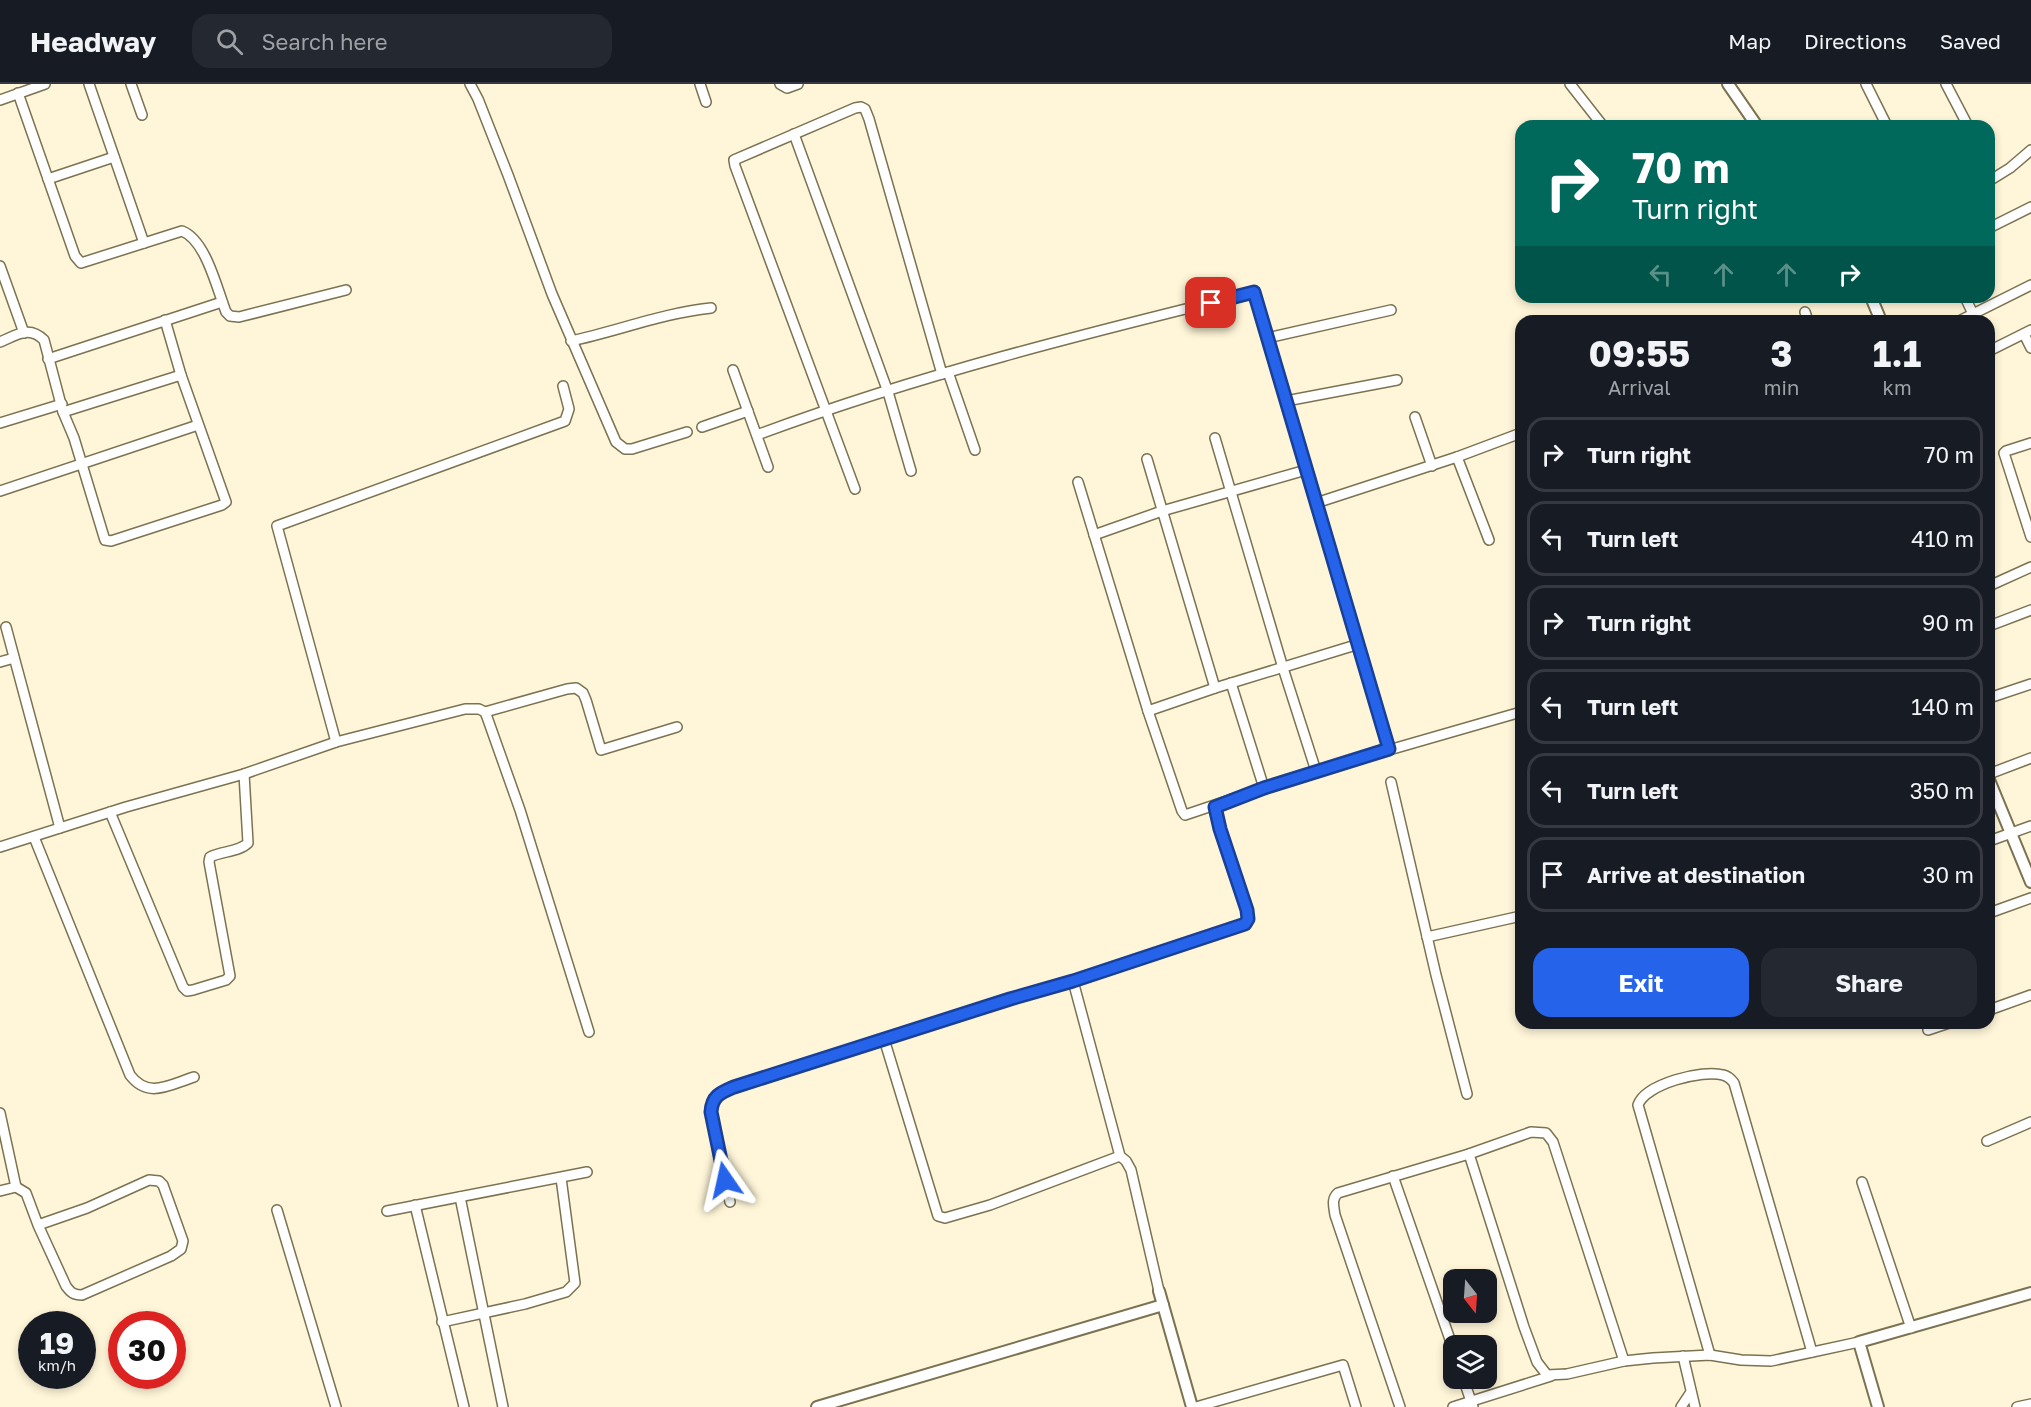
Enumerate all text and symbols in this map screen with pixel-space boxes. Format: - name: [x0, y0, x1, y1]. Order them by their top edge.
- search box: [192, 14, 612, 68]
- text: Headway: [30, 25, 156, 58]
- icon: search: [213, 25, 246, 58]
- text: Search here: [261, 28, 387, 55]
- text: Map: [1728, 28, 1771, 54]
- text: Directions: [1804, 28, 1907, 54]
- text: Saved: [1940, 28, 2001, 54]
- text: 70 m: [1632, 142, 1729, 192]
- icon: right: [1533, 144, 1611, 222]
- text: Turn right: [1632, 193, 1758, 225]
- icon: left: [1644, 258, 1677, 291]
- icon: ahead: [1707, 258, 1740, 291]
- icon: ahead: [1770, 258, 1803, 291]
- icon: right: [1833, 258, 1866, 291]
- pin: [1185, 277, 1236, 328]
- icon: arrive: [1194, 286, 1227, 319]
- text: 09:55: [1589, 332, 1690, 375]
- text: 3: [1771, 332, 1793, 375]
- text: 1.1: [1873, 332, 1921, 375]
- text: Arrival: [1608, 375, 1671, 399]
- text: min: [1764, 375, 1799, 399]
- text: km: [1883, 375, 1912, 399]
- icon: right: [1536, 438, 1569, 471]
- text: Turn right: [1587, 441, 1691, 468]
- text: 70 m: [1924, 441, 1974, 468]
- icon: left: [1536, 522, 1569, 555]
- text: Turn left: [1587, 525, 1678, 552]
- text: 410 m: [1911, 525, 1974, 552]
- icon: right: [1536, 606, 1569, 639]
- text: Turn right: [1587, 609, 1691, 636]
- text: 90 m: [1922, 609, 1974, 636]
- icon: left: [1536, 690, 1569, 723]
- text: Turn left: [1587, 693, 1678, 720]
- text: 140 m: [1911, 693, 1974, 720]
- icon: left: [1536, 774, 1569, 807]
- text: Turn left: [1587, 777, 1678, 804]
- text: 350 m: [1910, 777, 1974, 804]
- icon: arrive: [1536, 858, 1569, 891]
- text: Arrive at destination: [1587, 861, 1805, 888]
- text: 30 m: [1923, 861, 1974, 888]
- button: Exit: [1533, 948, 1749, 1017]
- button: Share: [1761, 948, 1977, 1017]
- position arrow: [693, 1148, 757, 1212]
- north arrow: [1443, 1269, 1497, 1323]
- map controls: [1443, 1269, 1497, 1389]
- speed limit sign: 30: [108, 1311, 186, 1389]
- text: 19: [40, 1325, 74, 1361]
- button: layers: [1443, 1335, 1497, 1389]
- text: km/h: [38, 1356, 76, 1374]

